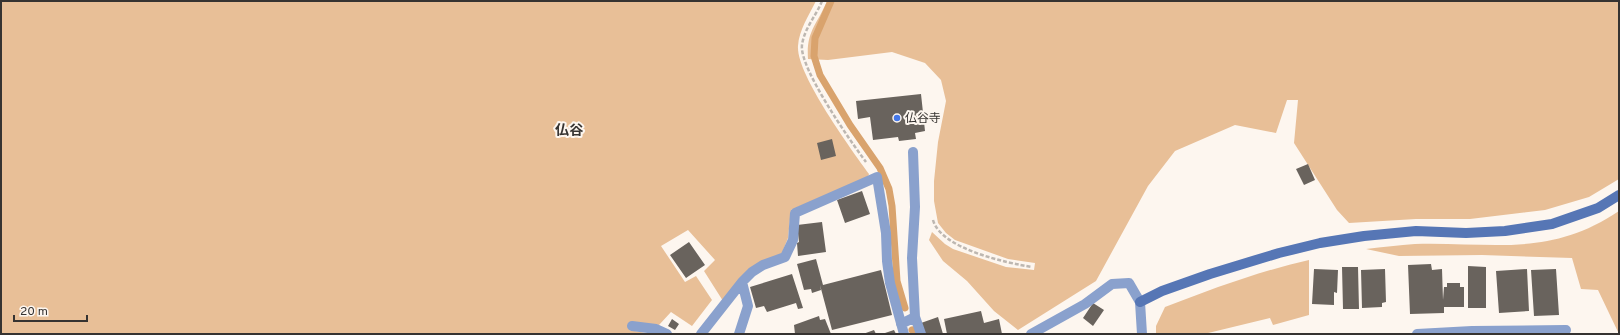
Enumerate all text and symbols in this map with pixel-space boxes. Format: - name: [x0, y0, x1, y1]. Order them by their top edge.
- place label: 仏谷寺: [905, 111, 941, 127]
- marker: 仏谷寺: [892, 113, 902, 123]
- district label: 仏谷: [555, 122, 584, 140]
- scale bar: [14, 297, 87, 323]
- text: 20 m: [20, 304, 48, 320]

